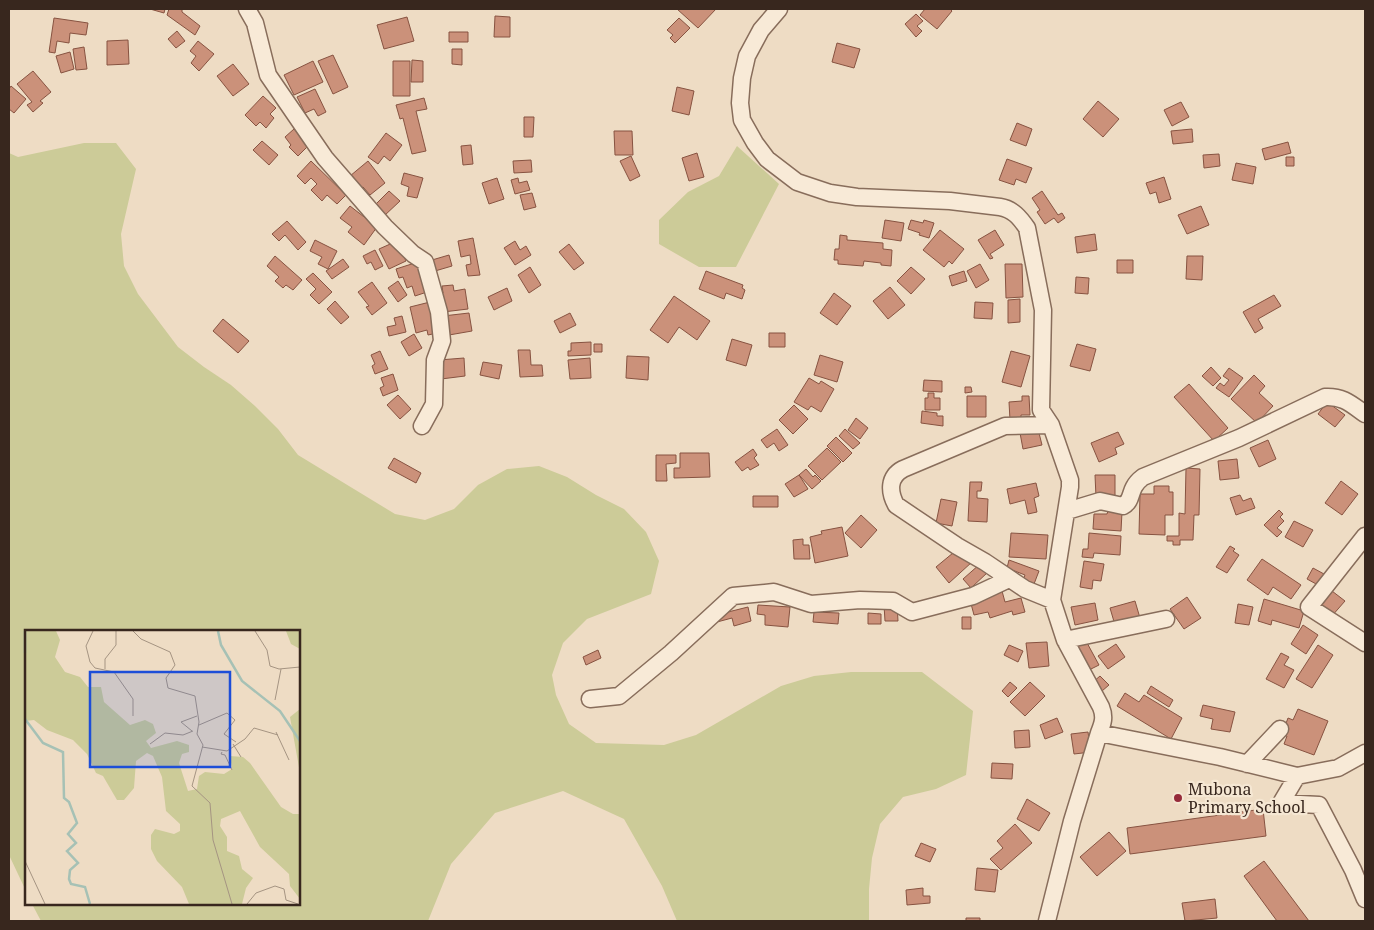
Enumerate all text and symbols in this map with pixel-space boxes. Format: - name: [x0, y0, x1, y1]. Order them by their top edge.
- inset map: [25, 630, 300, 905]
- place label: Mubona Primary School: [1188, 778, 1305, 818]
- marker: Mubona Primary School: [1172, 792, 1184, 804]

